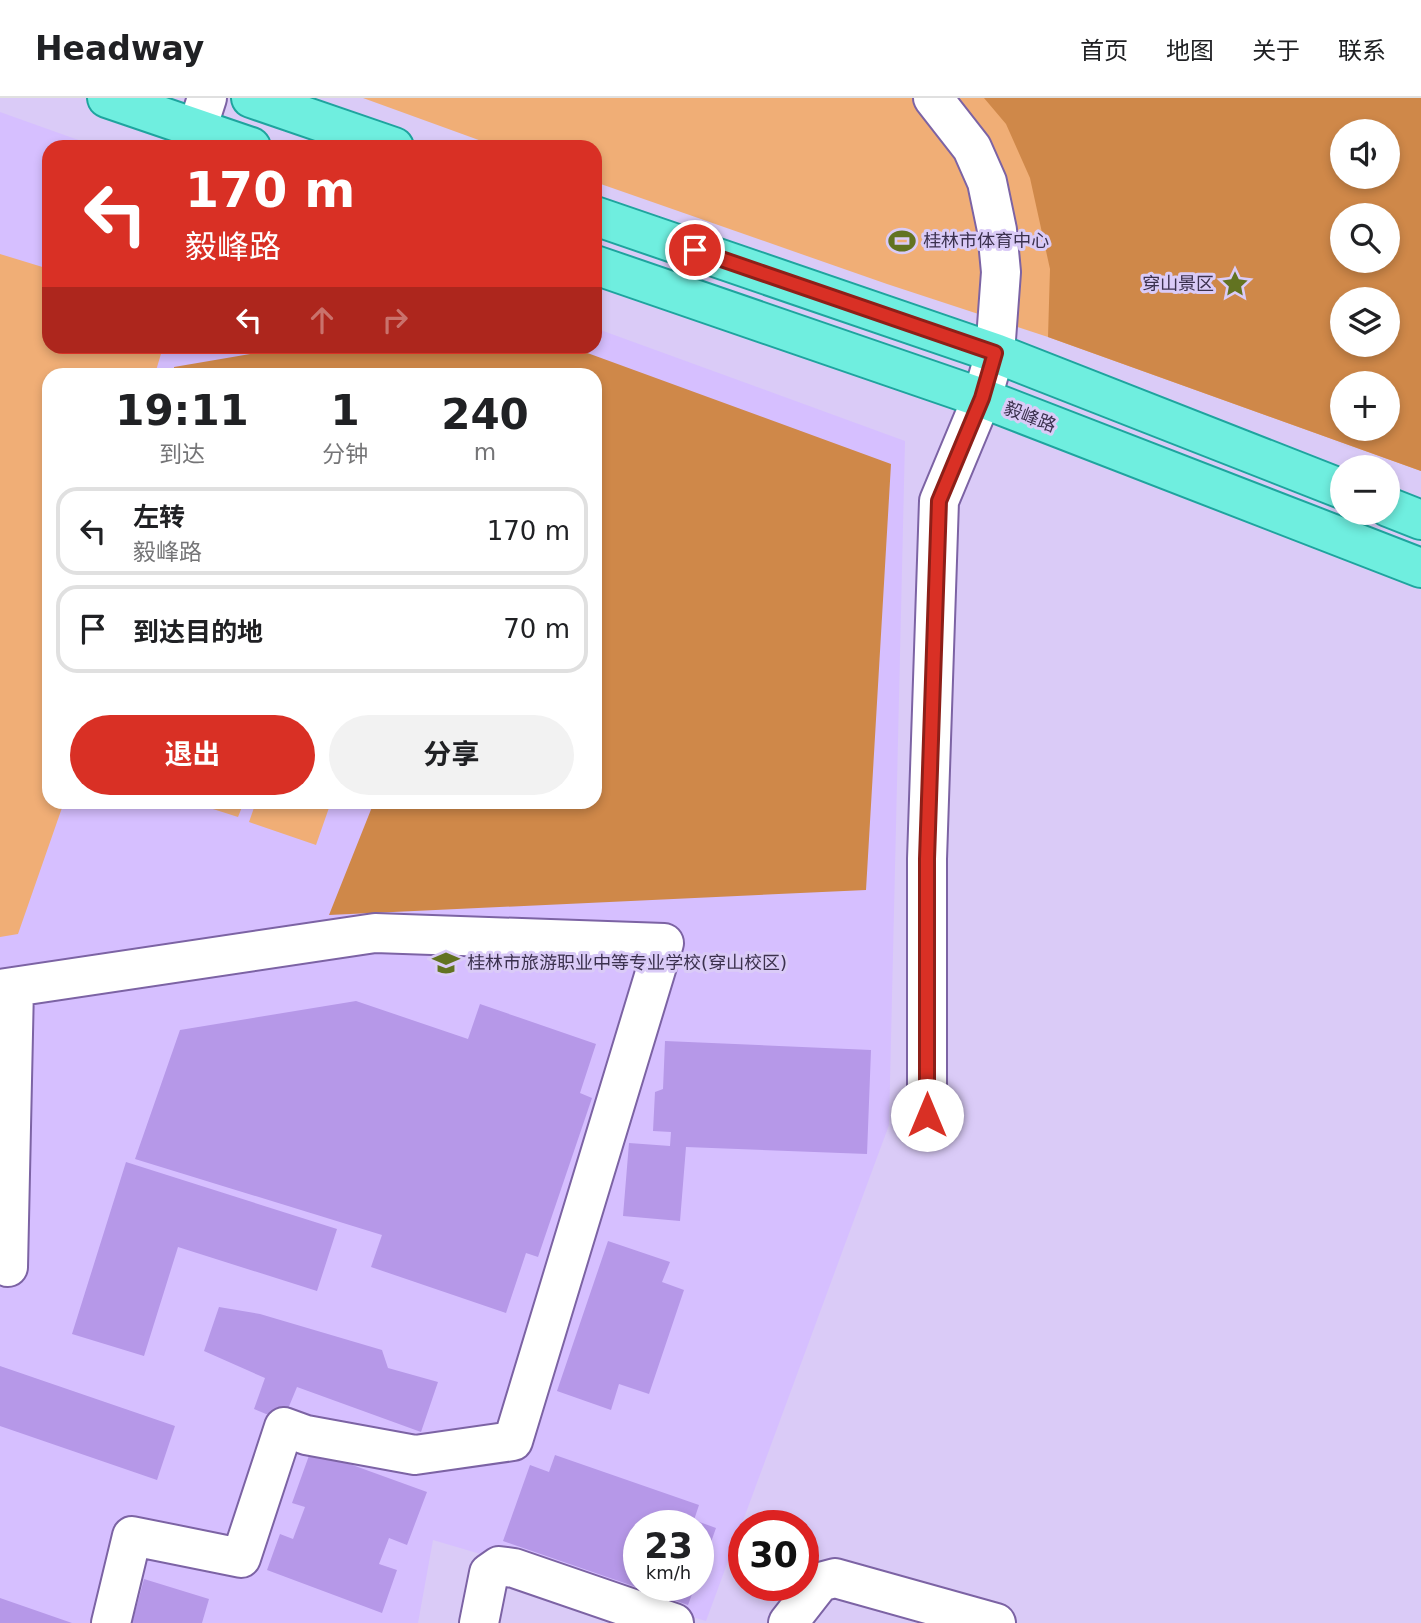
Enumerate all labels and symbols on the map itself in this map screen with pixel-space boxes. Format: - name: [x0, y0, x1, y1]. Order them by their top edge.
- pin: [665, 220, 725, 280]
- sports icon: 桂林市体育中心: [887, 226, 917, 256]
- place label: 桂林市体育中心: [923, 230, 1049, 251]
- place icon: 穿山景区: [1220, 269, 1250, 299]
- place label: 穿山景区: [1142, 273, 1214, 294]
- street label: 毅峰路: [1001, 397, 1059, 436]
- school or university icon: 桂林市旅游职业中等专业学校(穿山校区): [431, 948, 461, 978]
- place label: 桂林市旅游职业中等专业学校(穿山校区): [467, 952, 787, 973]
- position arrow: [890, 1078, 964, 1152]
- speed limit sign: 30: [728, 1510, 819, 1601]

